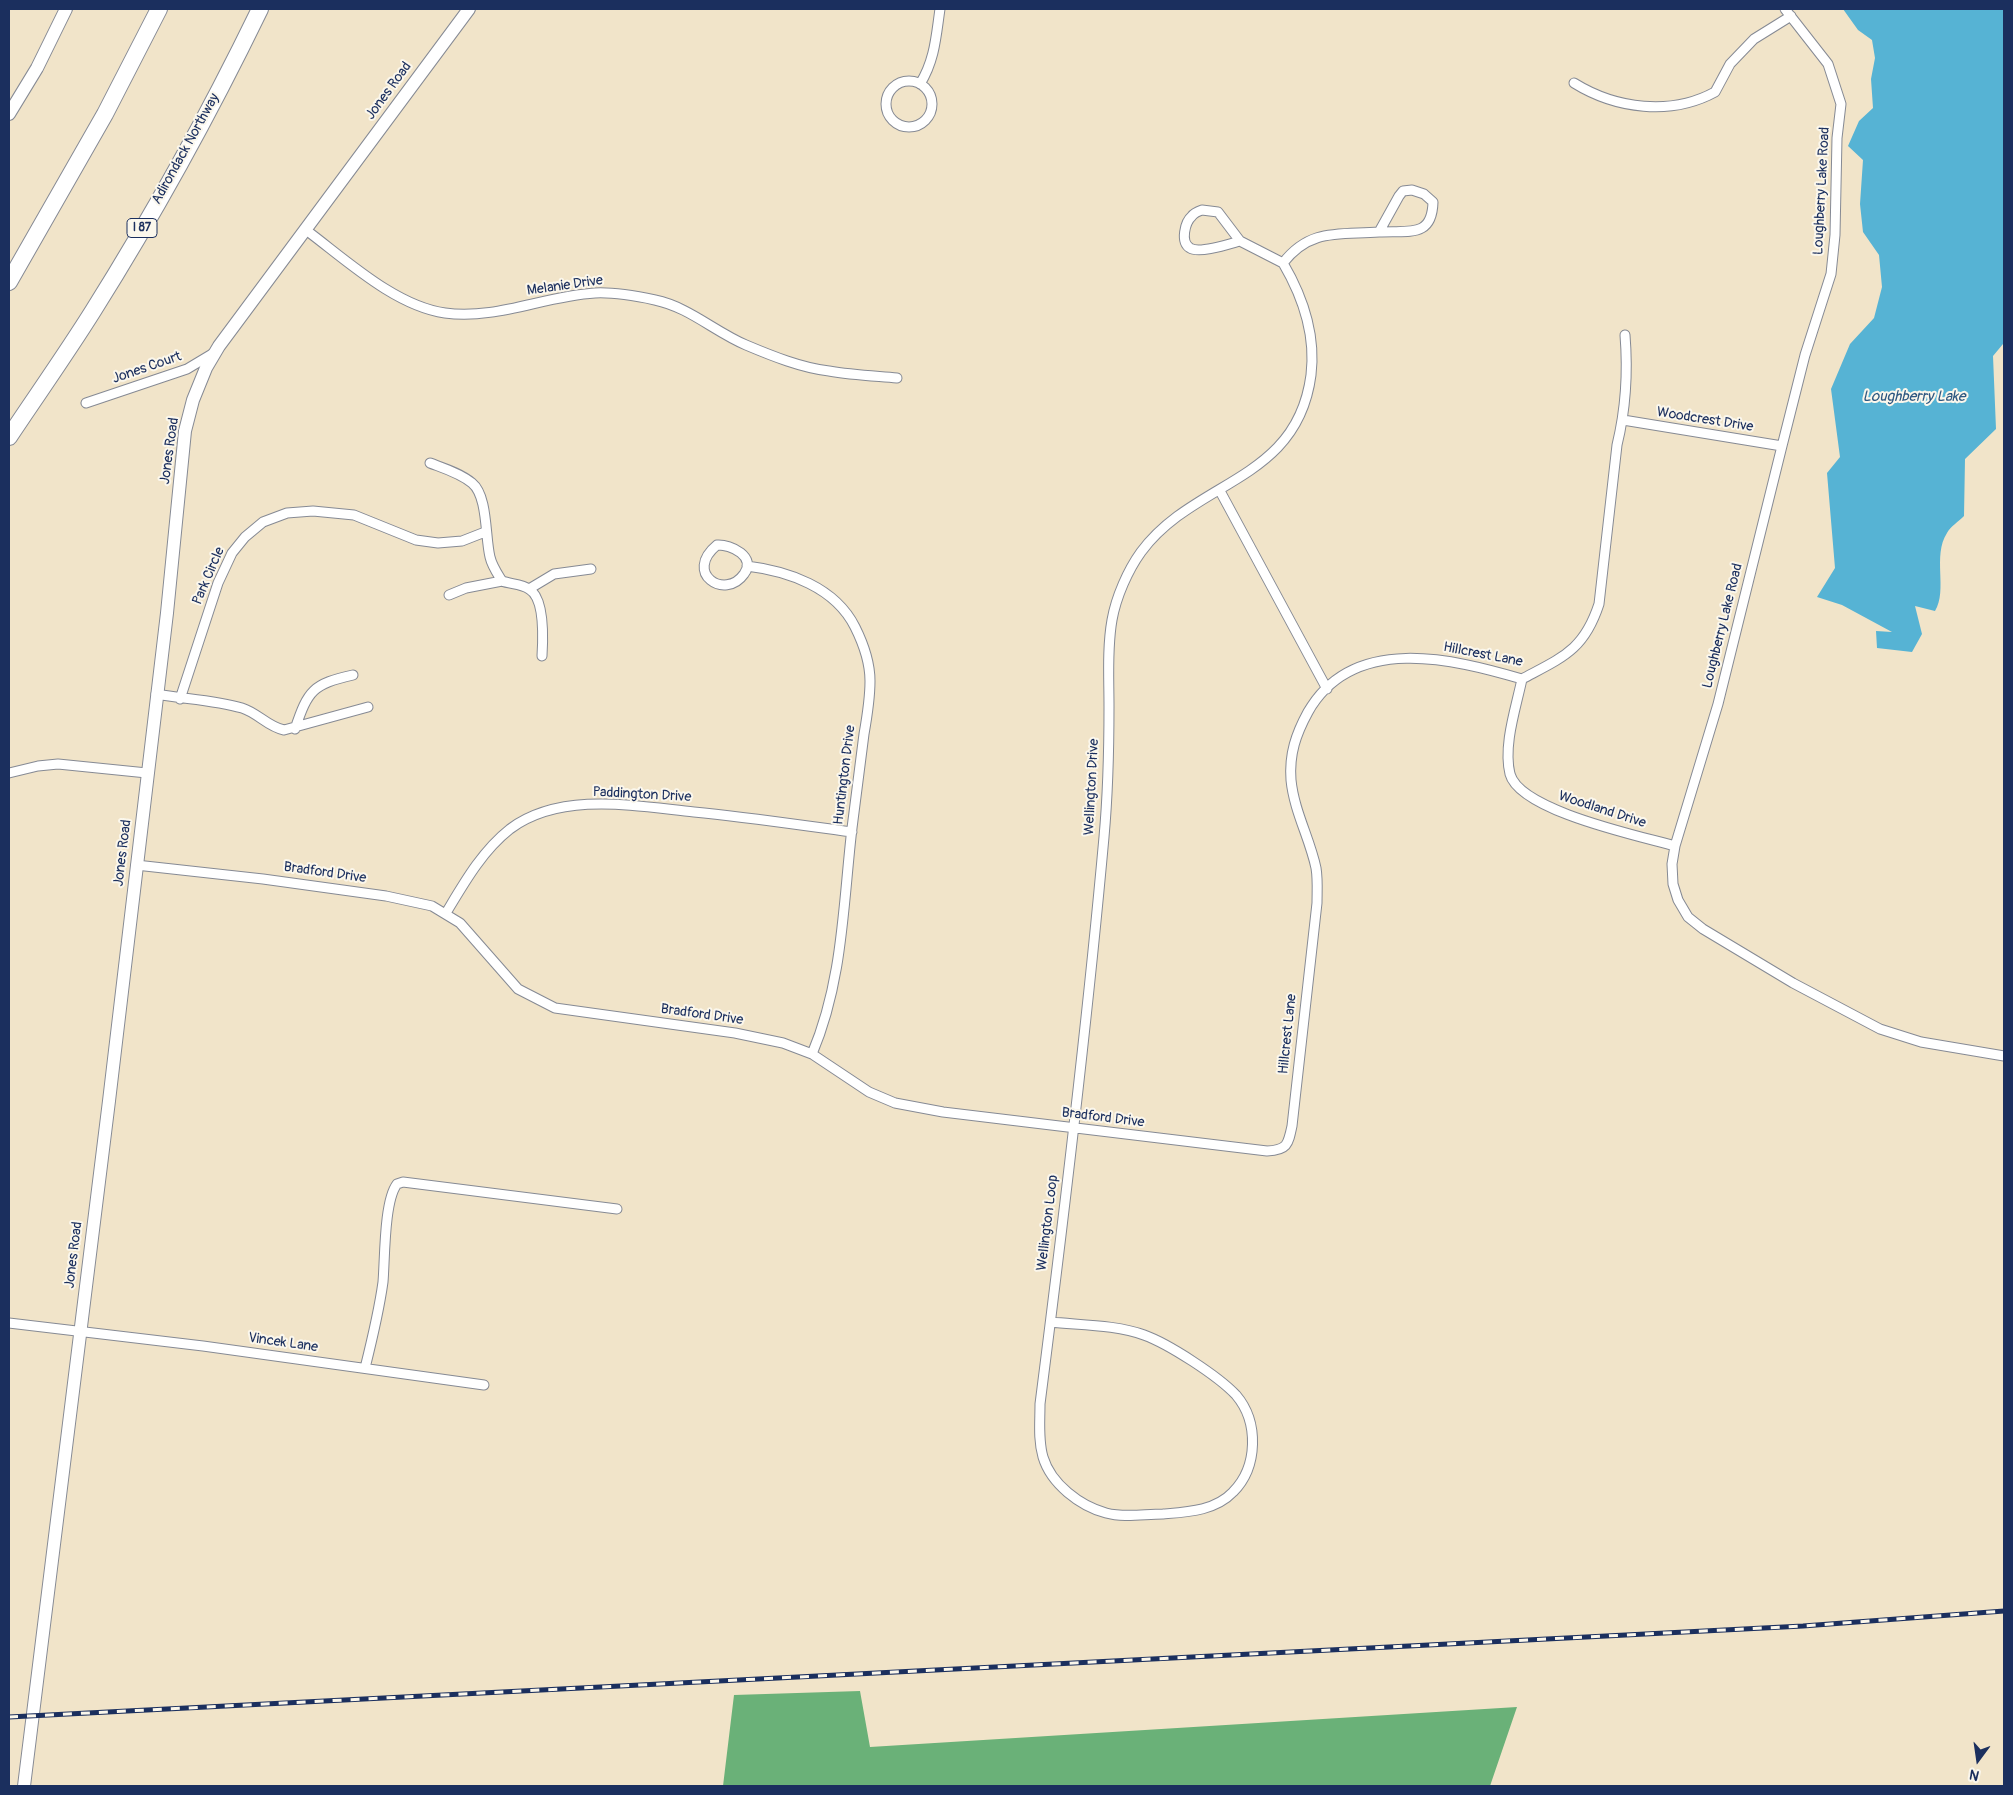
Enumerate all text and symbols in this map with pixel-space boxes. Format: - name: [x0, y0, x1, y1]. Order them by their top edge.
- street label: Jones Road: [362, 59, 416, 123]
- street label: Adirondack Northway: [149, 91, 223, 207]
- street label: Loughberry Lake Road: [1810, 127, 1834, 255]
- road number: I 87: [127, 218, 157, 238]
- street label: Melanie Drive: [526, 272, 604, 300]
- street label: Jones Court: [110, 348, 184, 388]
- water label: Loughberry Lake: [1862, 388, 1966, 406]
- street label: Woodcrest Drive: [1656, 404, 1754, 436]
- street label: Jones Road: [157, 417, 183, 485]
- street label: Park Circle: [189, 545, 229, 607]
- street label: Loughberry Lake Road: [1699, 562, 1747, 690]
- street label: Hillcrest Lane: [1442, 639, 1524, 671]
- street label: Huntington Drive: [831, 724, 859, 826]
- street label: Wellington Drive: [1081, 738, 1103, 836]
- street label: Paddington Drive: [592, 784, 692, 806]
- street label: Woodland Drive: [1556, 788, 1648, 832]
- street label: Jones Road: [111, 819, 135, 887]
- street label: Bradford Drive: [283, 859, 367, 887]
- street label: Hillcrest Lane: [1275, 993, 1301, 1075]
- street label: Bradford Drive: [660, 1001, 744, 1029]
- street label: Bradford Drive: [1061, 1105, 1145, 1131]
- street label: Wellington Loop: [1034, 1174, 1062, 1272]
- street label: Jones Road: [62, 1221, 86, 1289]
- street label: Vincek Lane: [247, 1330, 319, 1356]
- north arrow: [1953, 1735, 2003, 1785]
- text: N: [1968, 1766, 1981, 1784]

